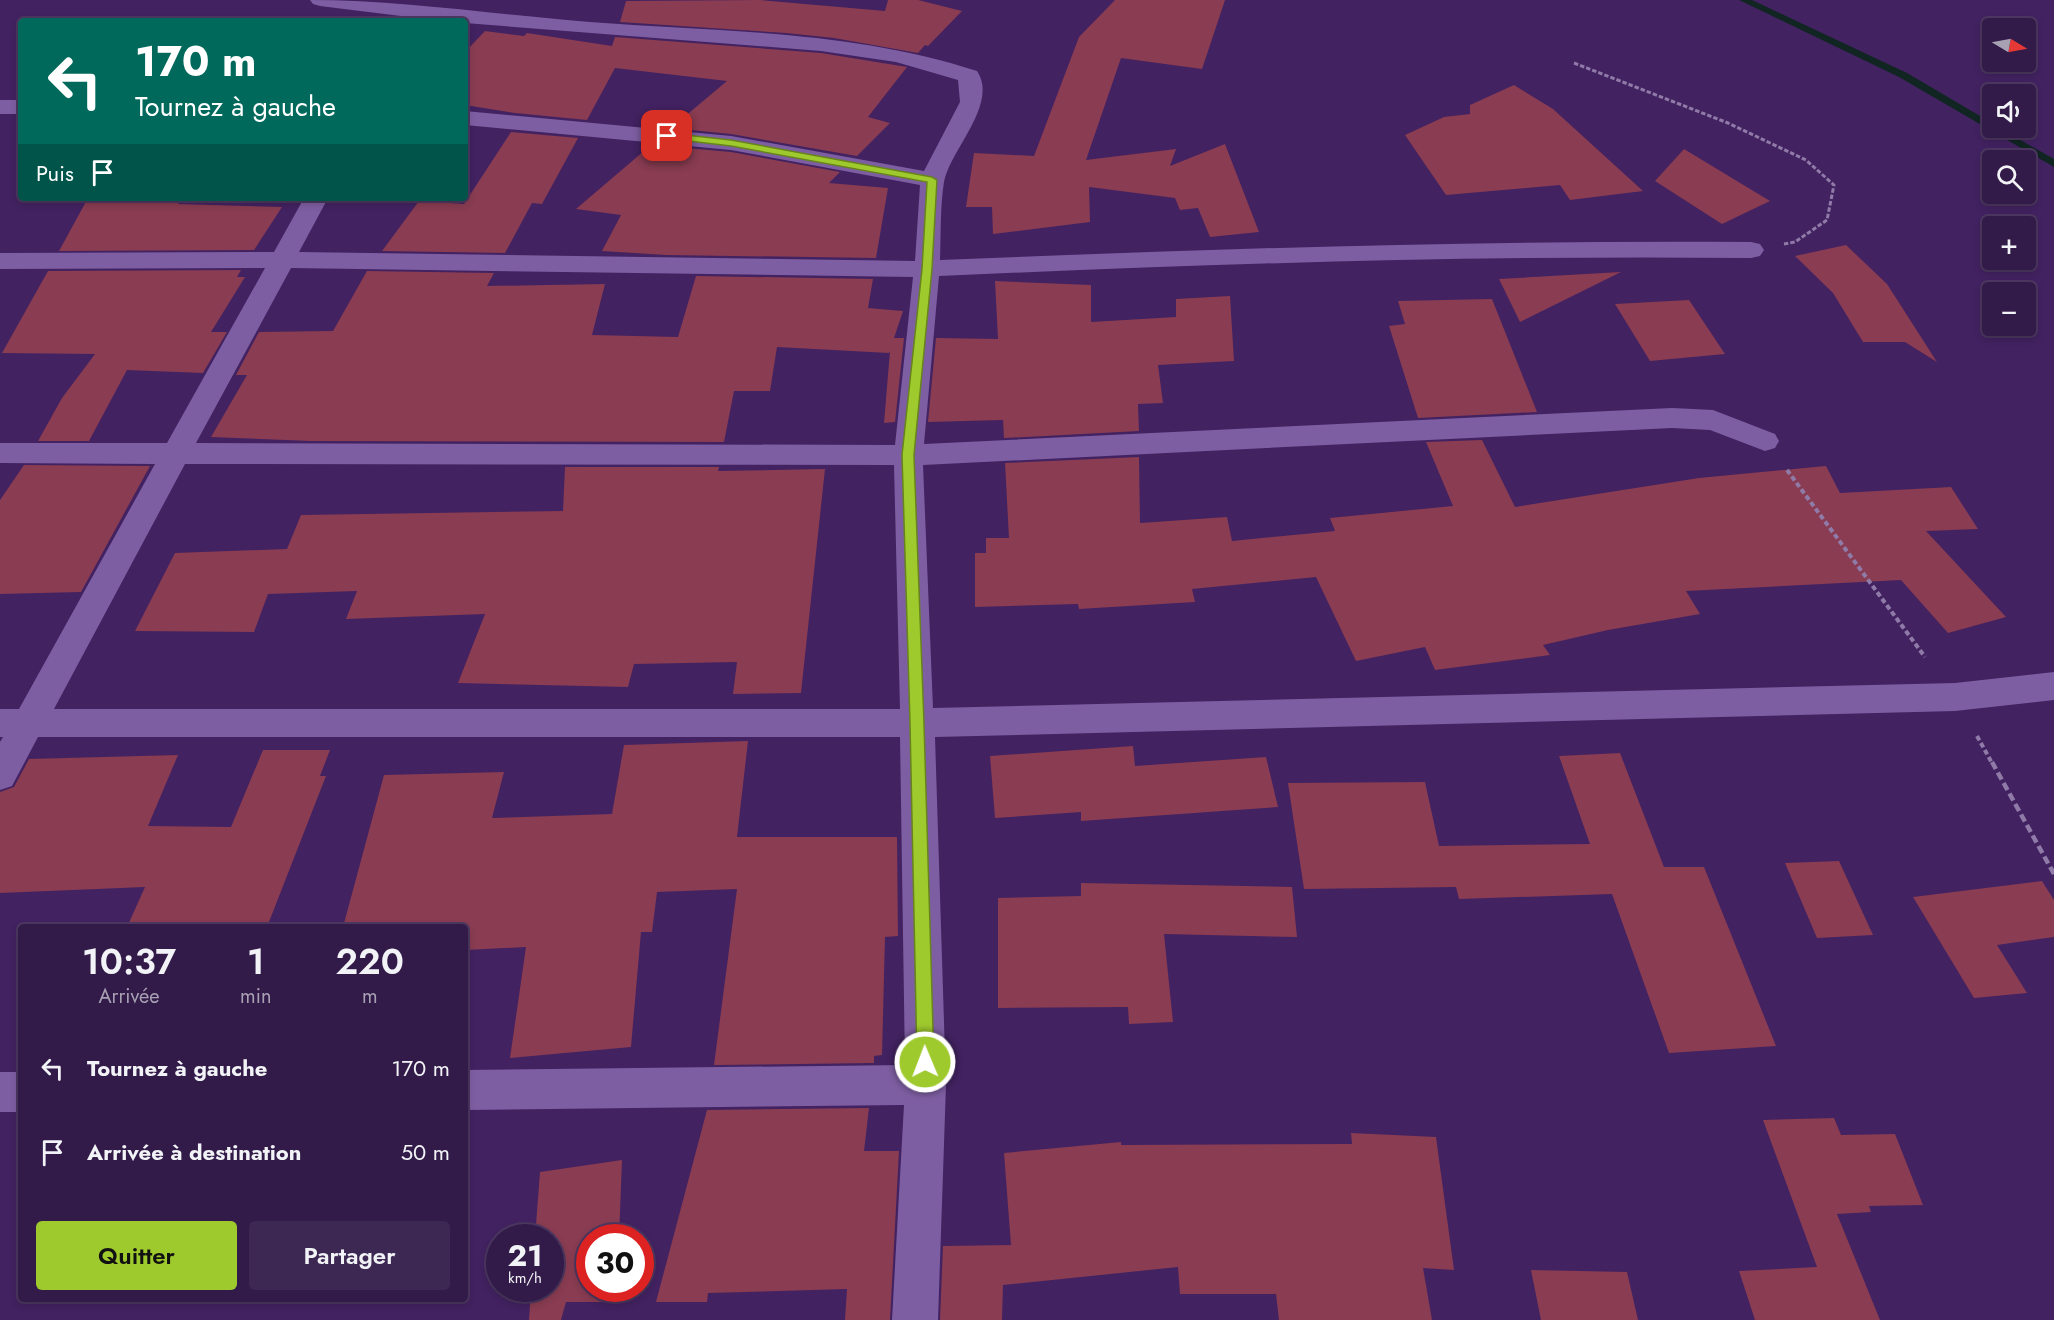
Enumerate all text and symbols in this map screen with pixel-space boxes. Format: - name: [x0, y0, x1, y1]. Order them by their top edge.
- north arrow: [1982, 18, 2036, 72]
- map controls: [1982, 18, 2036, 336]
- text: 170 m: [135, 31, 257, 92]
- icon: left: [36, 42, 114, 120]
- button: sound: [1982, 84, 2036, 138]
- text: Tournez à gauche: [135, 87, 336, 126]
- pin: [641, 110, 692, 161]
- icon: arrive: [650, 119, 683, 152]
- button: search: [1982, 150, 2036, 204]
- icon: arrive: [86, 156, 119, 189]
- text: Puis: [36, 157, 74, 189]
- button: +: [1982, 216, 2036, 270]
- button: −: [1982, 282, 2036, 336]
- text: 10:37: [82, 935, 176, 987]
- text: 1: [247, 935, 265, 987]
- text: 220: [335, 935, 404, 987]
- text: Arrivée: [98, 982, 160, 1011]
- text: min: [240, 982, 271, 1011]
- text: m: [362, 982, 377, 1011]
- position arrow: [893, 1030, 957, 1094]
- icon: left: [36, 1052, 69, 1085]
- text: Tournez à gauche: [87, 1052, 267, 1084]
- text: 170 m: [392, 1052, 450, 1084]
- icon: arrive: [36, 1136, 69, 1169]
- text: Arrivée à destination: [87, 1136, 301, 1168]
- text: 50 m: [401, 1136, 450, 1168]
- button: Quitter: [36, 1221, 237, 1290]
- button: Partager: [249, 1221, 450, 1290]
- speed limit sign: 30: [576, 1224, 654, 1302]
- text: 21: [508, 1234, 542, 1277]
- text: km/h: [508, 1267, 542, 1289]

